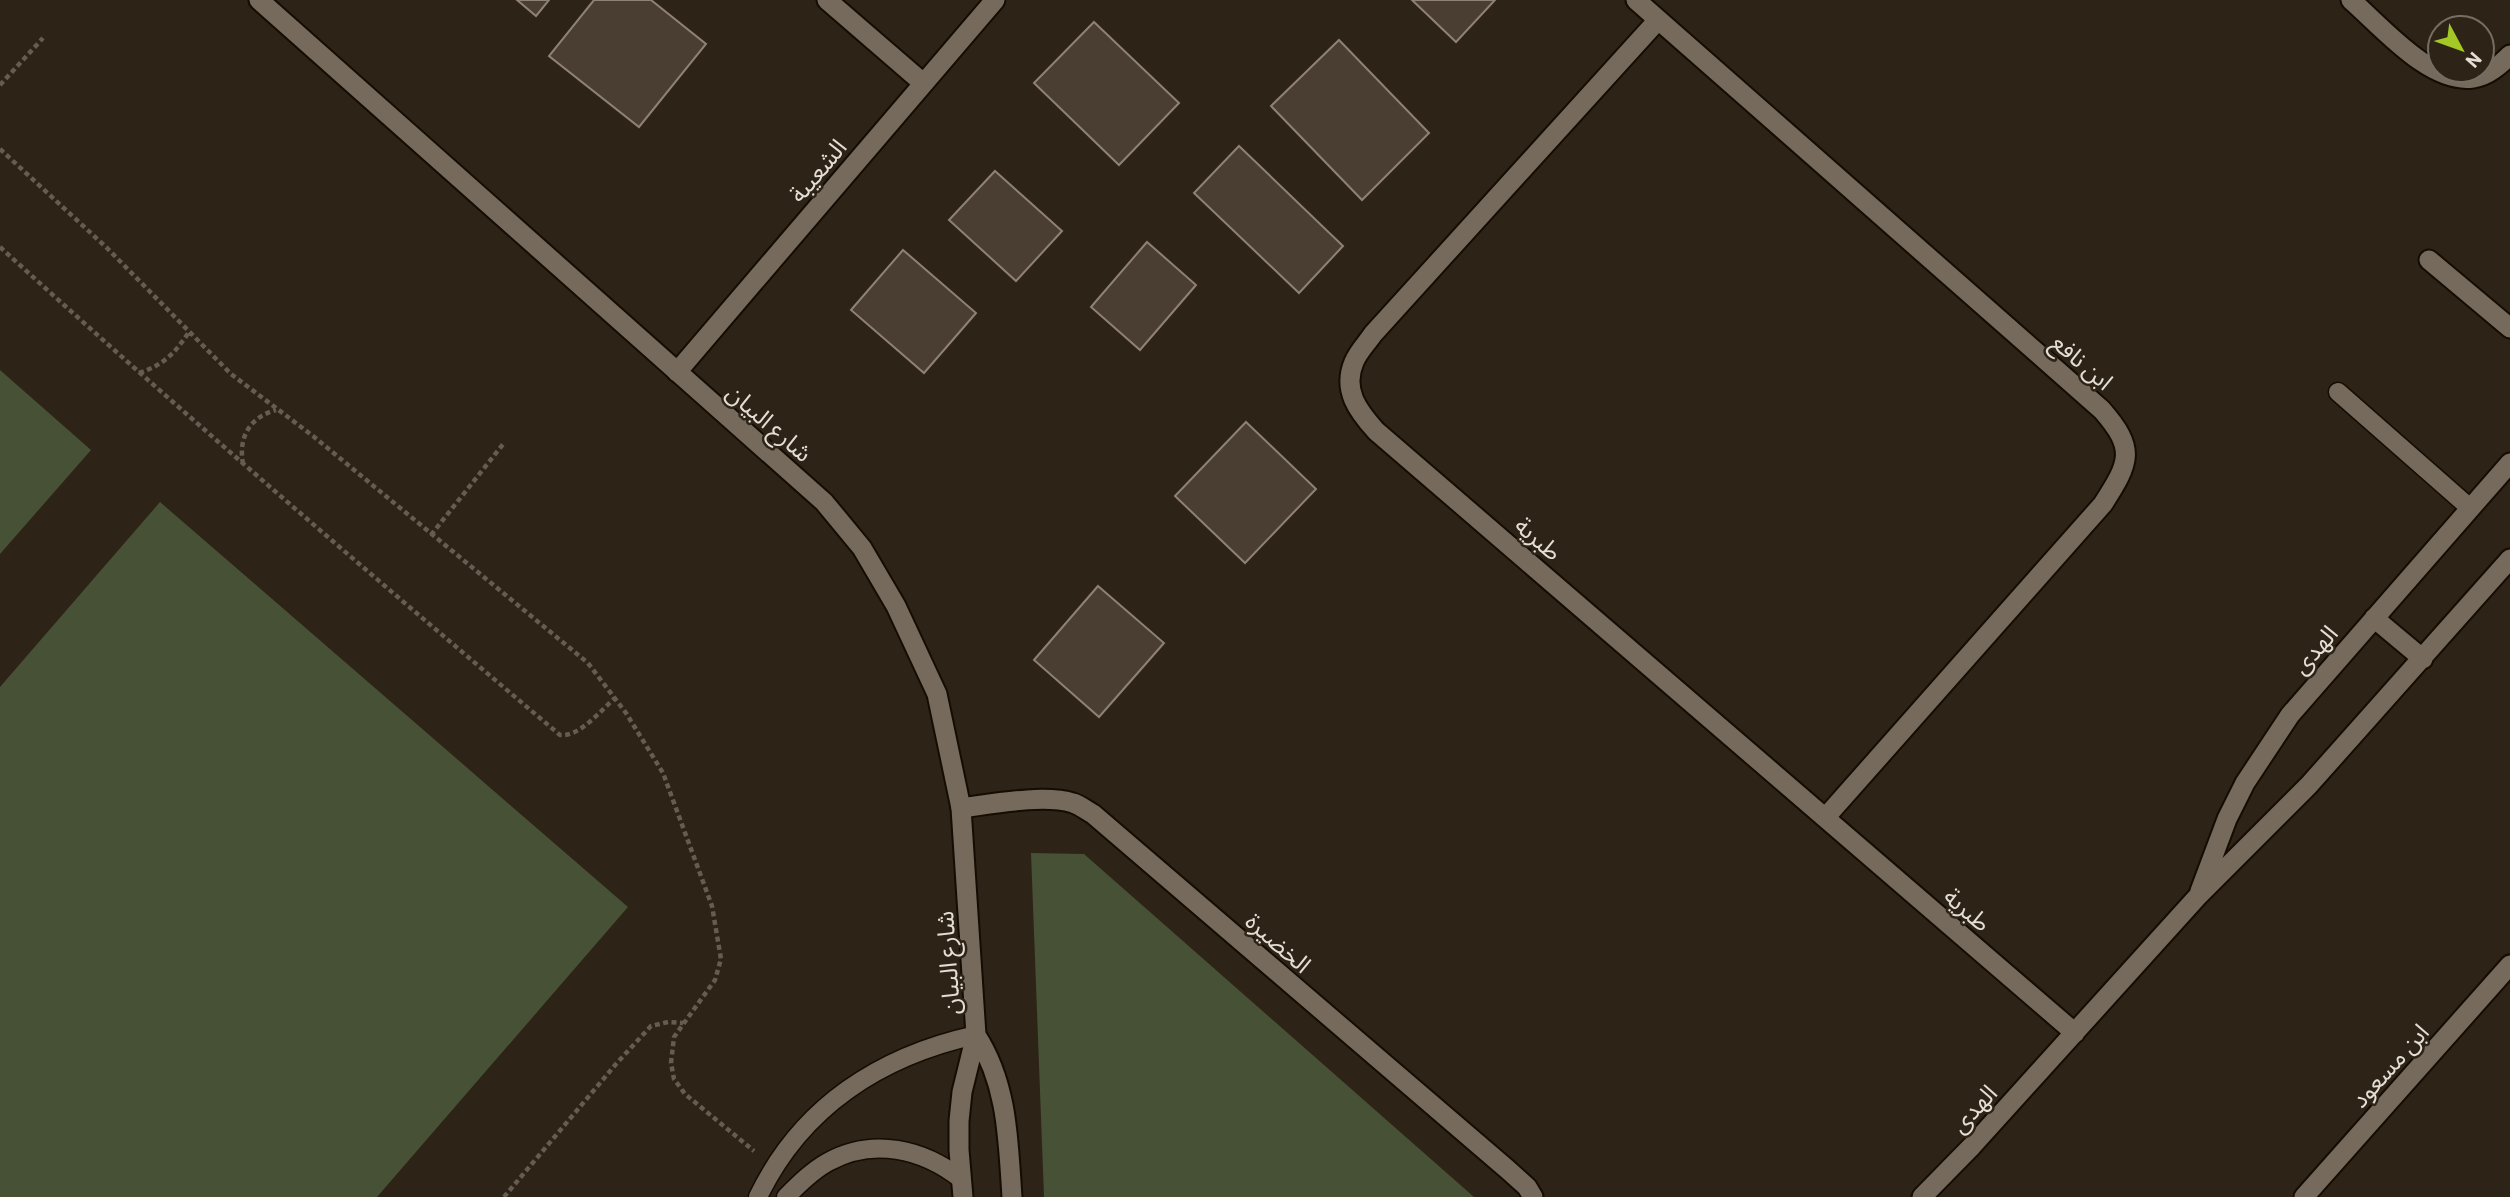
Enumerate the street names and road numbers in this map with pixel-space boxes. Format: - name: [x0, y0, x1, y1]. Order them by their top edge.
- street label: الشعيبة: [782, 132, 852, 208]
- street label: ابن نافع: [2044, 327, 2119, 398]
- street label: شارع البيان: [719, 377, 819, 470]
- street label: طبرية: [1509, 510, 1568, 567]
- street label: الهدى: [2285, 619, 2344, 680]
- street label: طبرية: [1938, 881, 1997, 938]
- street label: الخضيرة: [1240, 906, 1318, 979]
- street label: شارع البيان: [929, 910, 969, 1016]
- street label: ابن مسعود: [2344, 1017, 2435, 1114]
- street label: الهدى: [1944, 1078, 2003, 1139]

